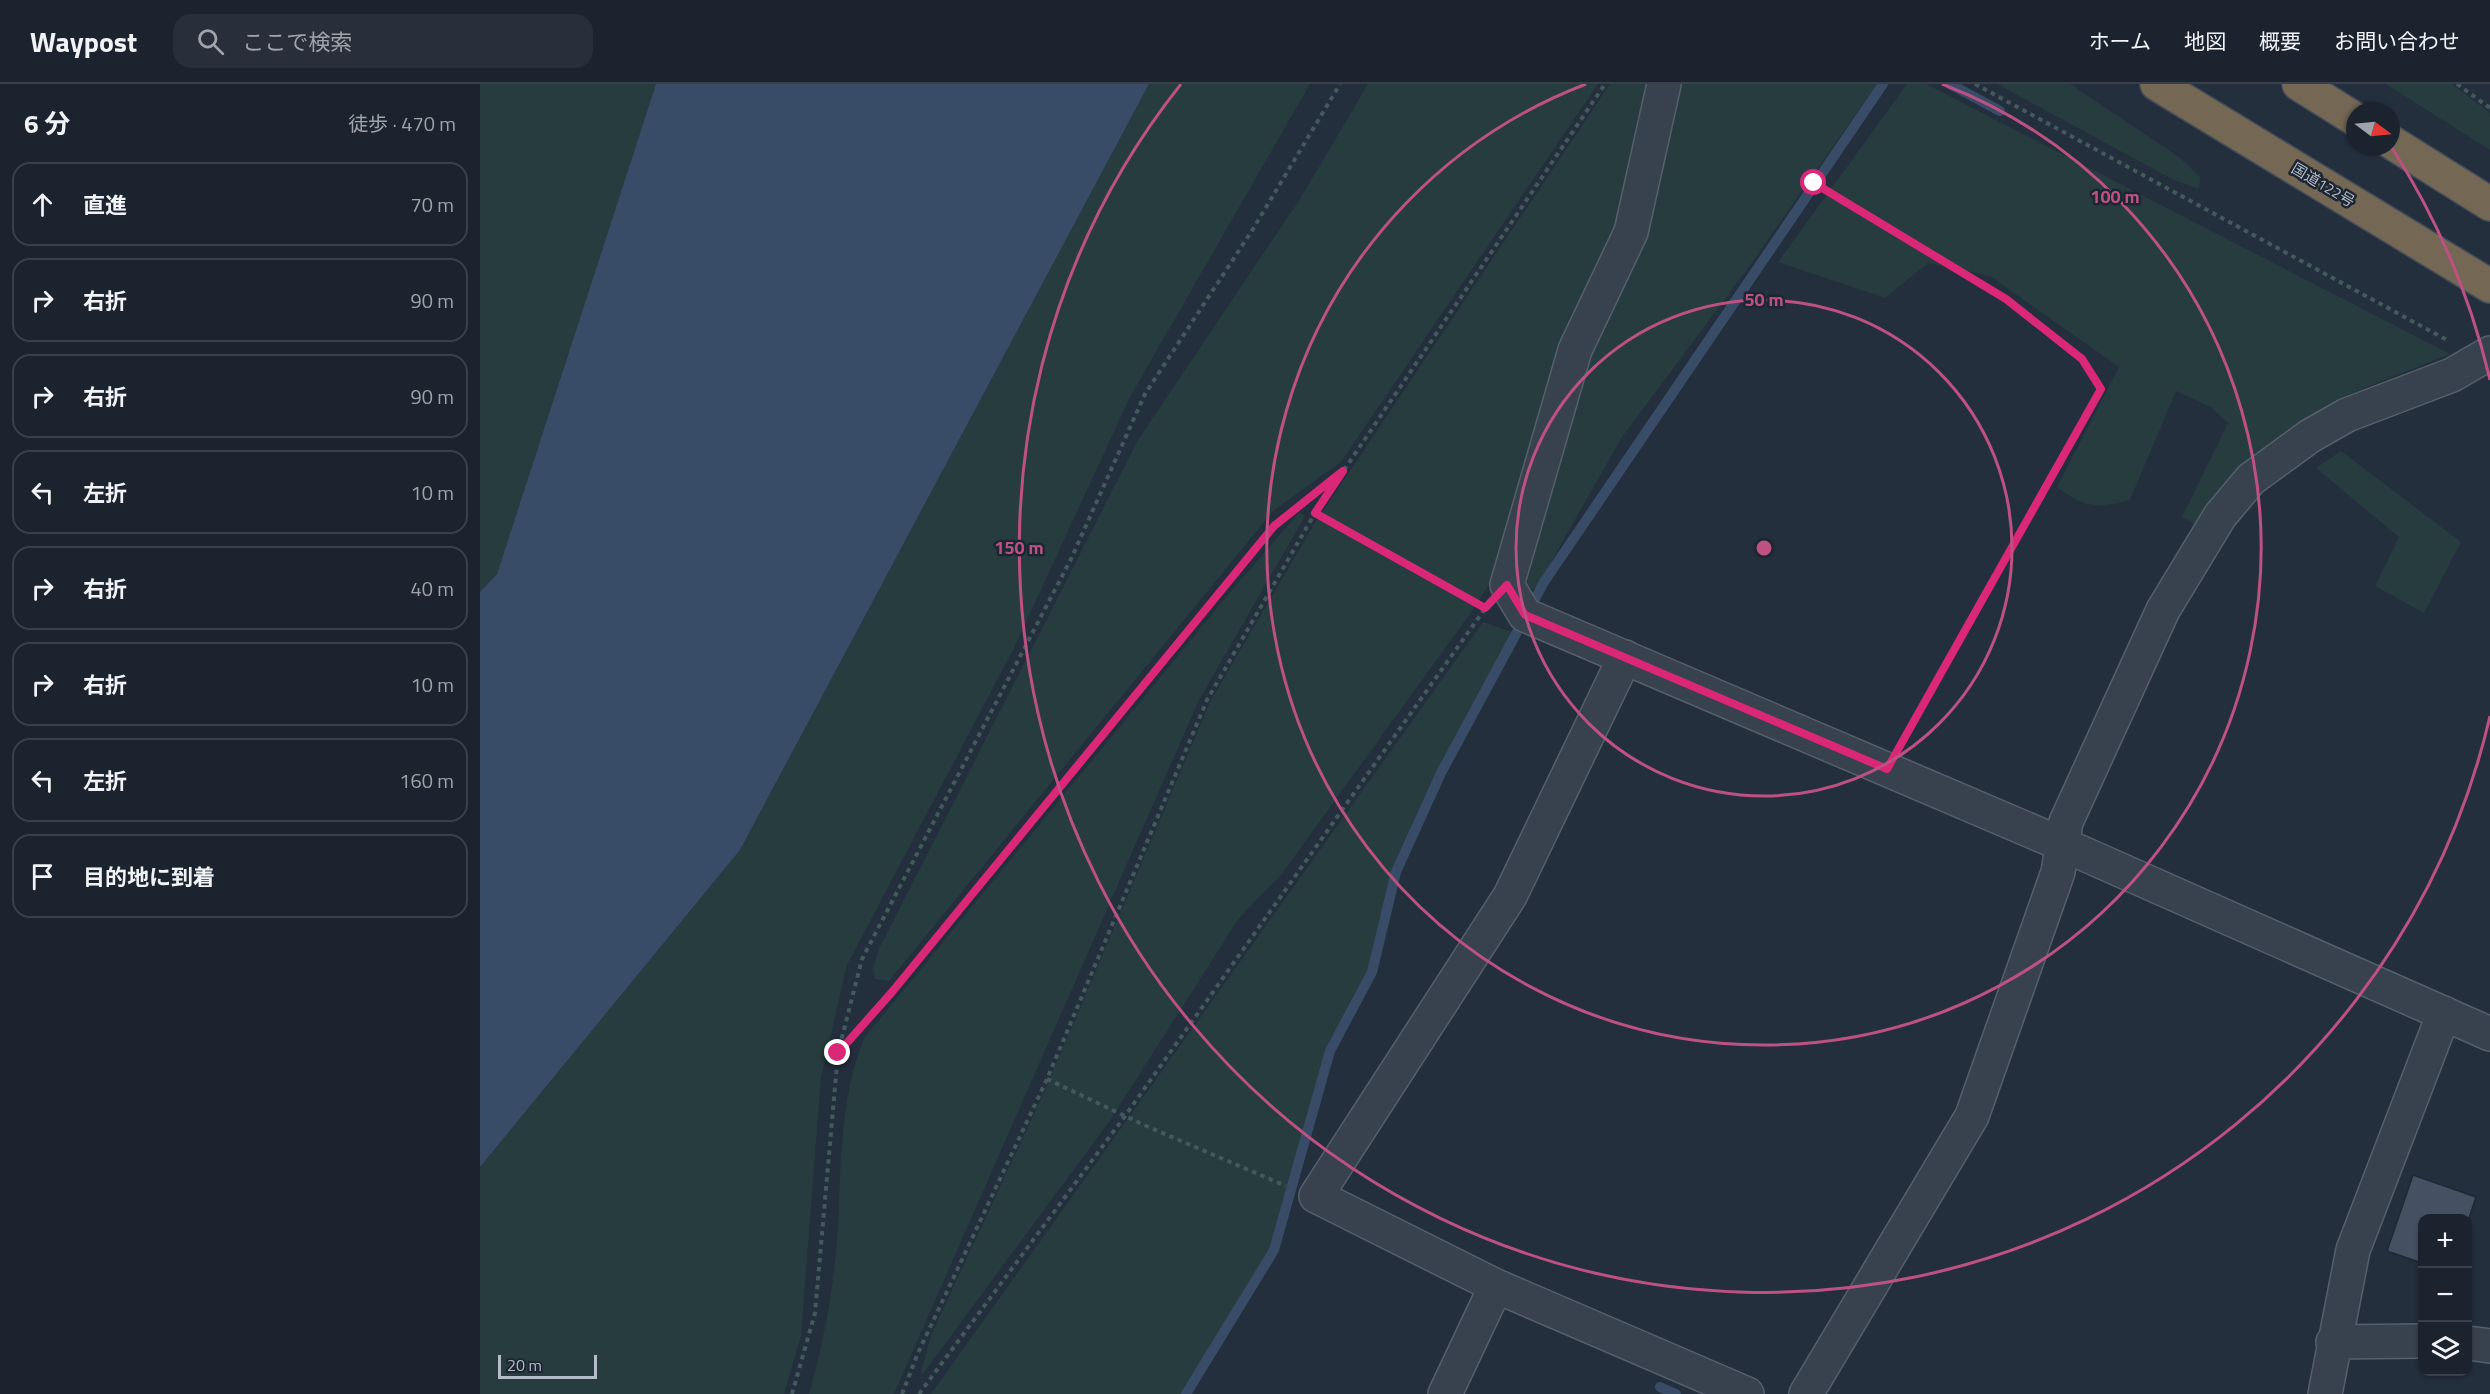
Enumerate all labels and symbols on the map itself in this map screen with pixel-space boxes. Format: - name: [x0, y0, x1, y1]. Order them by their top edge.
- north arrow: [2346, 102, 2400, 156]
- street label: 国道122号: [2287, 157, 2359, 213]
- route start: [1800, 169, 1826, 195]
- text: 100 m: [2090, 183, 2140, 210]
- text: 50 m: [1744, 286, 1784, 313]
- text: 150 m: [994, 534, 1044, 561]
- centre of rings: [1754, 538, 1774, 558]
- route end: [824, 1039, 850, 1065]
- scale bar: [498, 1352, 597, 1380]

